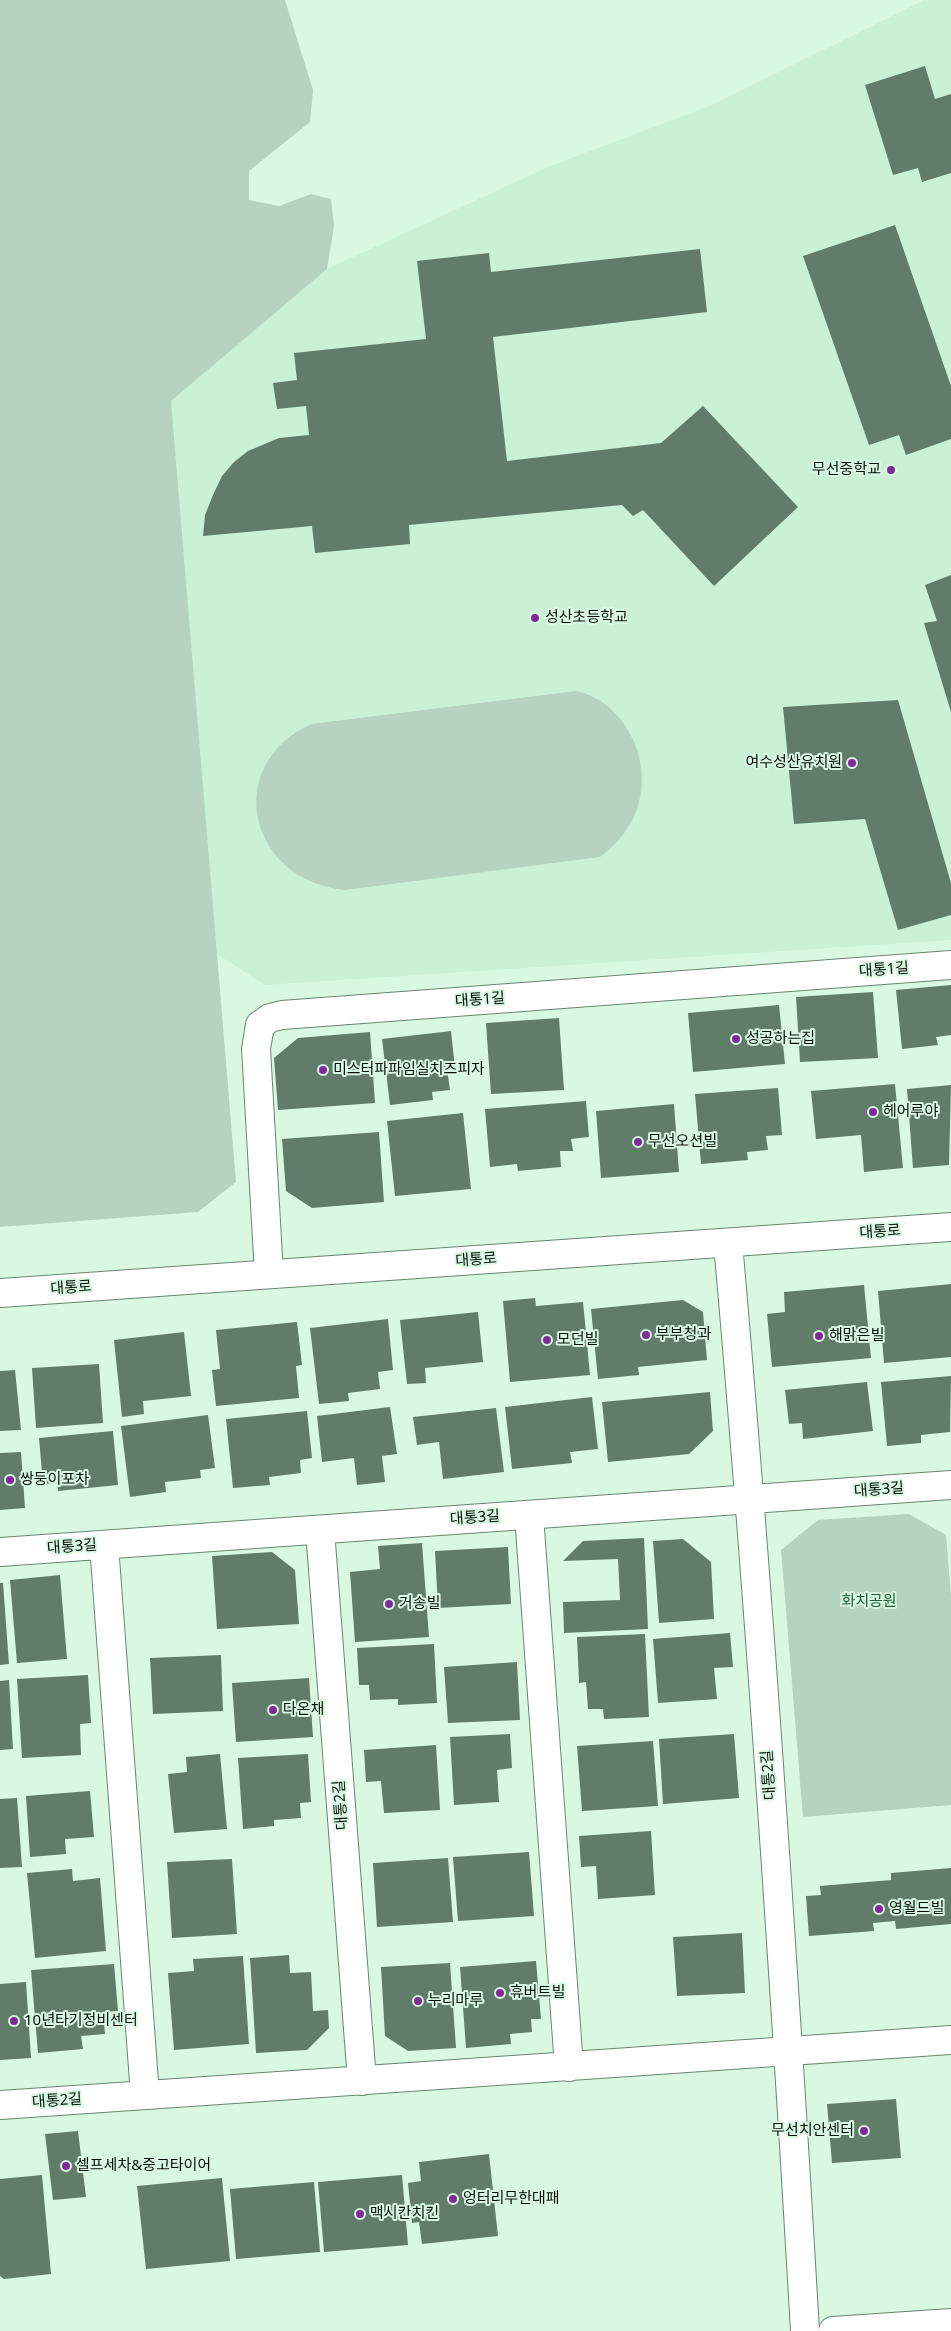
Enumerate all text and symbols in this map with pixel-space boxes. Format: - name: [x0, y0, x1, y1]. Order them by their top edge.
- place label: 무선중학교: [812, 461, 881, 479]
- marker: 무선중학교: [885, 464, 897, 476]
- place label: 성산초등학교: [545, 609, 628, 627]
- marker: 성산초등학교: [529, 612, 541, 624]
- place label: 여수성산유치원: [745, 754, 842, 772]
- marker: 여수성산유치원: [846, 757, 858, 769]
- street label: 대통1길: [858, 959, 910, 981]
- street label: 대통1길: [454, 989, 506, 1011]
- place label: 성공하는집: [746, 1030, 815, 1048]
- marker: 성공하는집: [730, 1033, 742, 1045]
- place label: 미스터파파임실치즈피자: [333, 1061, 485, 1079]
- marker: 미스터파파임실치즈피자: [317, 1064, 329, 1076]
- place label: 헤어루야: [883, 1103, 938, 1121]
- marker: 헤어루야: [867, 1106, 879, 1118]
- place label: 무선오션빌: [648, 1133, 717, 1151]
- marker: 무선오션빌: [632, 1136, 644, 1148]
- street label: 대통로: [859, 1222, 901, 1242]
- street label: 대통로: [455, 1250, 497, 1270]
- street label: 대통로: [50, 1278, 92, 1298]
- place label: 부부청과: [656, 1326, 711, 1344]
- place label: 해맑은빌: [829, 1327, 884, 1345]
- marker: 부부청과: [640, 1329, 652, 1341]
- marker: 해맑은빌: [813, 1330, 825, 1342]
- place label: 모던빌: [557, 1331, 598, 1349]
- marker: 모던빌: [541, 1334, 553, 1346]
- place label: 쌍둥이포차: [20, 1471, 89, 1489]
- marker: 쌍둥이포차: [4, 1474, 16, 1486]
- street label: 대통3길: [853, 1479, 905, 1501]
- street label: 대통3길: [449, 1507, 501, 1529]
- street label: 대통3길: [46, 1536, 98, 1558]
- park label: 화치공원: [841, 1593, 897, 1611]
- place label: 거송빌: [399, 1595, 440, 1613]
- marker: 거송빌: [383, 1598, 395, 1610]
- place label: 다온채: [283, 1701, 324, 1719]
- marker: 다온채: [267, 1704, 279, 1716]
- street label: 대통2길: [758, 1749, 780, 1801]
- street label: 대통2길: [330, 1779, 352, 1831]
- place label: 영월드빌: [889, 1900, 944, 1918]
- marker: 영월드빌: [873, 1903, 885, 1915]
- place label: 휴버트빌: [510, 1984, 565, 2002]
- marker: 휴버트빌: [494, 1987, 506, 1999]
- place label: 누리마루: [428, 1992, 483, 2010]
- marker: 누리마루: [412, 1995, 424, 2007]
- place label: 10년타기정비센터: [24, 2012, 138, 2030]
- marker: 10년타기정비센터: [8, 2015, 20, 2027]
- street label: 대통2길: [31, 2090, 83, 2112]
- place label: 무선치안센터: [771, 2122, 854, 2140]
- marker: 무선치안센터: [858, 2125, 870, 2137]
- place label: 셀프세차&중고타이어: [76, 2157, 211, 2175]
- marker: 셀프세차&중고타이어: [60, 2160, 72, 2172]
- place label: 엉터리무한대패: [463, 2190, 560, 2208]
- marker: 엉터리무한대패: [447, 2193, 459, 2205]
- place label: 맥시칸치킨: [370, 2205, 439, 2223]
- marker: 맥시칸치킨: [354, 2208, 366, 2220]

